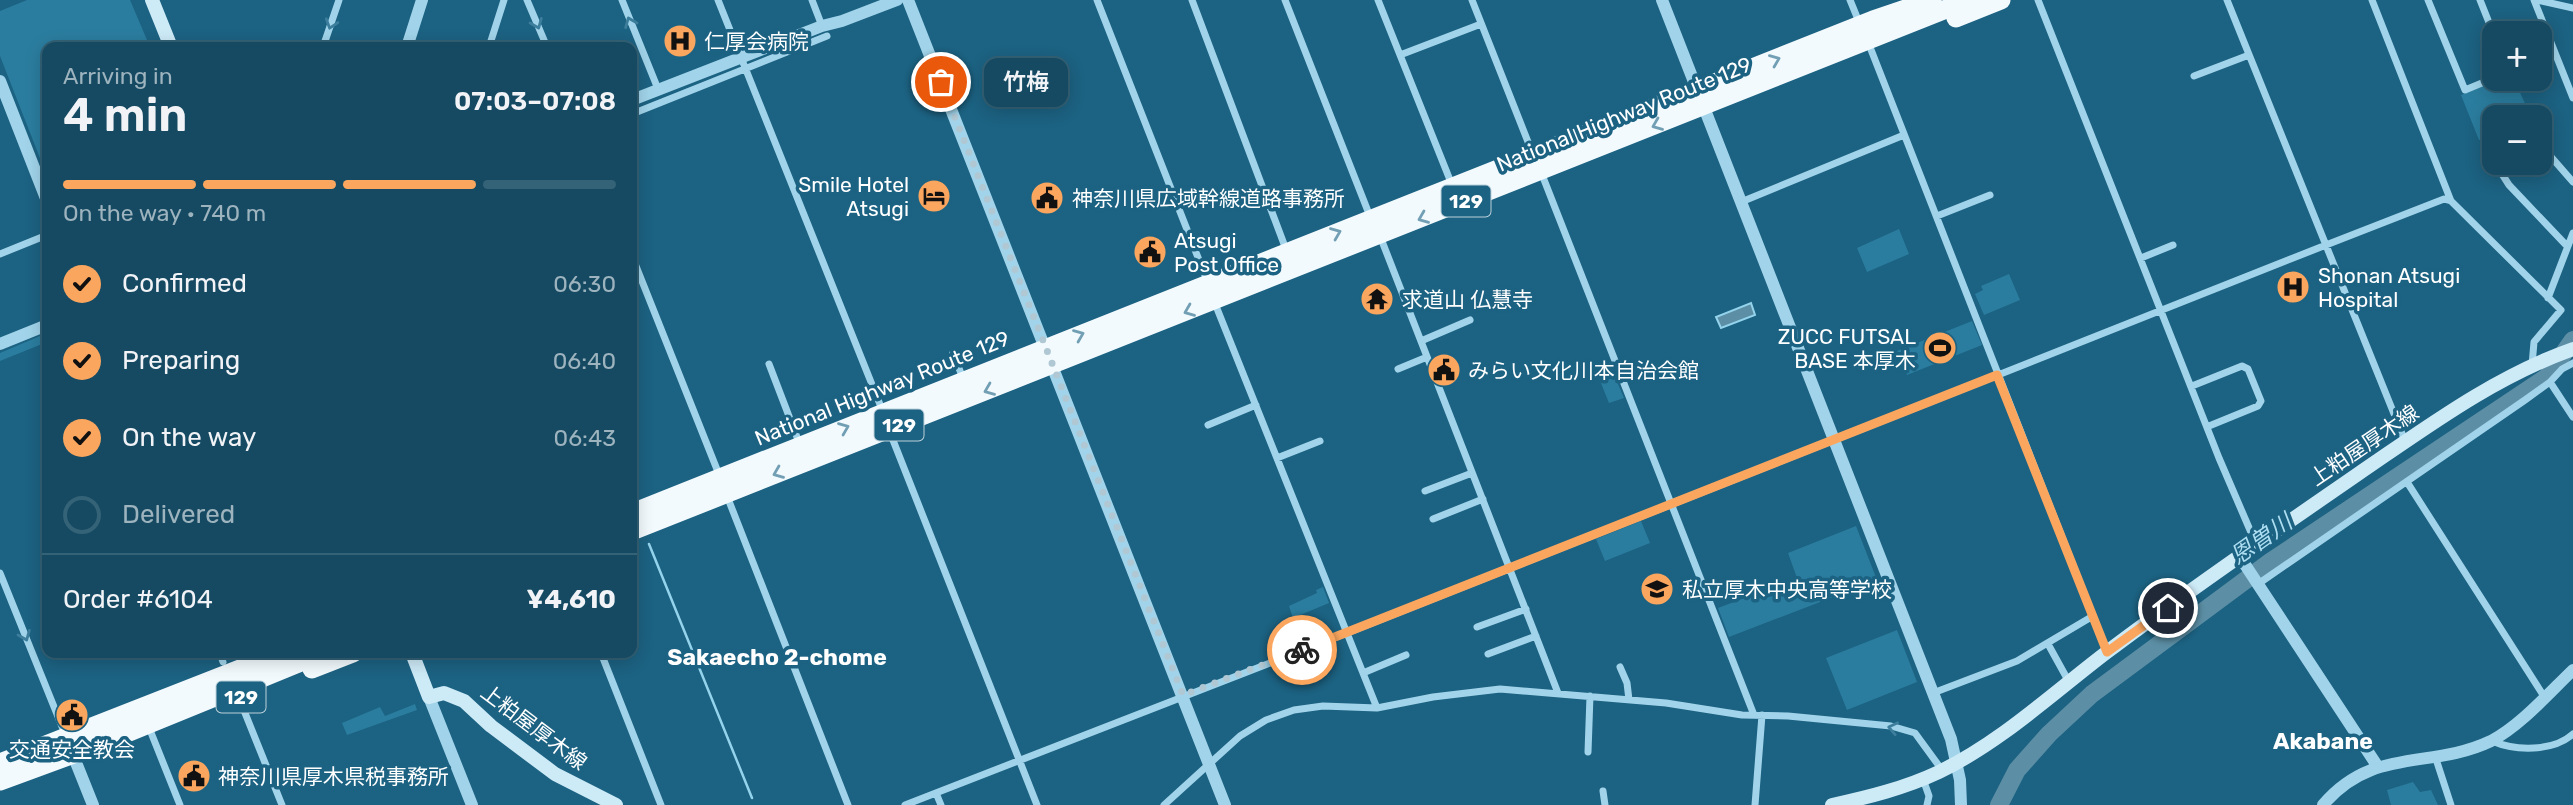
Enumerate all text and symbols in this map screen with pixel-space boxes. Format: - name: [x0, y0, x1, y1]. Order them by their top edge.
- one-way arrow: [529, 16, 543, 29]
- one-way arrow: [325, 17, 339, 29]
- one-way arrow: [625, 17, 639, 29]
- map controls: [2482, 21, 2552, 175]
- button: +: [2482, 21, 2552, 91]
- hospital icon: 仁厚会病院: [661, 22, 699, 60]
- place label: 仁厚会病院: [704, 29, 809, 54]
- street label: National Highway Route 129: [1493, 51, 1755, 177]
- pin: [911, 52, 971, 112]
- one-way arrow: [1768, 54, 1780, 68]
- callout: 竹梅: [983, 57, 1067, 106]
- text: Arriving in: [63, 62, 173, 90]
- icon: bag: [922, 63, 960, 101]
- text: 竹梅: [1003, 68, 1049, 96]
- text: 07:03–07:08: [454, 86, 616, 117]
- text: 4 min: [63, 88, 187, 143]
- button: −: [2482, 105, 2552, 175]
- one-way arrow: [1652, 117, 1664, 131]
- place label: Smile Hotel Atsugi: [798, 172, 909, 221]
- hotel icon: Smile Hotel Atsugi: [915, 177, 953, 215]
- public building icon: 神奈川県広域幹線道路事務所: [1028, 179, 1066, 217]
- place label: 神奈川県広域幹線道路事務所: [1072, 186, 1345, 211]
- road number: 129: [1442, 186, 1490, 216]
- text: On the way · 740 m: [63, 199, 266, 227]
- one-way arrow: [1418, 209, 1430, 223]
- place label: Atsugi Post Office: [1174, 228, 1279, 277]
- one-way arrow: [1329, 228, 1341, 242]
- public building icon: Atsugi Post Office: [1131, 233, 1169, 271]
- place label: Shonan Atsugi Hospital: [2318, 263, 2460, 312]
- icon: check: [63, 265, 101, 303]
- text: Confirmed: [122, 268, 247, 299]
- hospital icon: Shonan Atsugi Hospital: [2274, 268, 2312, 306]
- text: 06:30: [553, 270, 616, 298]
- temple icon: 求道山 仏慧寺: [1358, 280, 1396, 318]
- place label: 求道山 仏慧寺: [1402, 287, 1533, 312]
- one-way arrow: [1183, 302, 1195, 316]
- place label: ZUCC FUTSAL BASE 本厚木: [1778, 324, 1916, 373]
- street label: National Highway Route 129: [751, 325, 1013, 451]
- sports icon: ZUCC FUTSAL BASE 本厚木: [1921, 329, 1959, 367]
- one-way arrow: [1072, 330, 1084, 344]
- icon: check: [63, 342, 101, 380]
- text: Preparing: [122, 345, 240, 376]
- text: 06:40: [553, 347, 616, 375]
- public building icon: みらい文化川本自治会館: [1425, 351, 1463, 389]
- place label: みらい文化川本自治会館: [1468, 358, 1699, 383]
- one-way arrow: [984, 381, 996, 395]
- street label: 上粕屋厚木線: [2305, 399, 2423, 491]
- road number: 129: [874, 410, 923, 440]
- icon: check: [63, 419, 101, 457]
- text: On the way: [122, 422, 256, 453]
- one-way arrow: [837, 422, 850, 436]
- text: 06:43: [554, 424, 616, 452]
- one-way arrow: [772, 465, 784, 479]
- text: Delivered: [122, 499, 235, 530]
- water label: 恩曽川: [2225, 506, 2300, 570]
- school or university icon: 私立厚木中央高等学校: [1638, 570, 1676, 608]
- place label: 私立厚木中央高等学校: [1682, 577, 1892, 602]
- pin: [2138, 578, 2198, 638]
- text: Order #6104: [63, 584, 213, 615]
- text: ¥4,610: [526, 584, 616, 615]
- icon: home: [2149, 589, 2187, 627]
- courier: [1267, 615, 1337, 685]
- one-way arrow: [17, 629, 31, 641]
- icon: bike: [1283, 631, 1321, 669]
- district label: Sakaecho 2-chome: [667, 643, 887, 671]
- street label: 上粕屋厚木線: [476, 679, 592, 775]
- road number: 129: [216, 682, 266, 712]
- public building icon: 交通安全教会: [53, 696, 91, 734]
- one-way arrow: [1888, 721, 1900, 736]
- district label: Akabane: [2273, 727, 2373, 755]
- place label: 交通安全教会: [9, 737, 135, 762]
- public building icon: 神奈川県厚木県税事務所: [175, 757, 213, 795]
- place label: 神奈川県厚木県税事務所: [218, 764, 449, 789]

